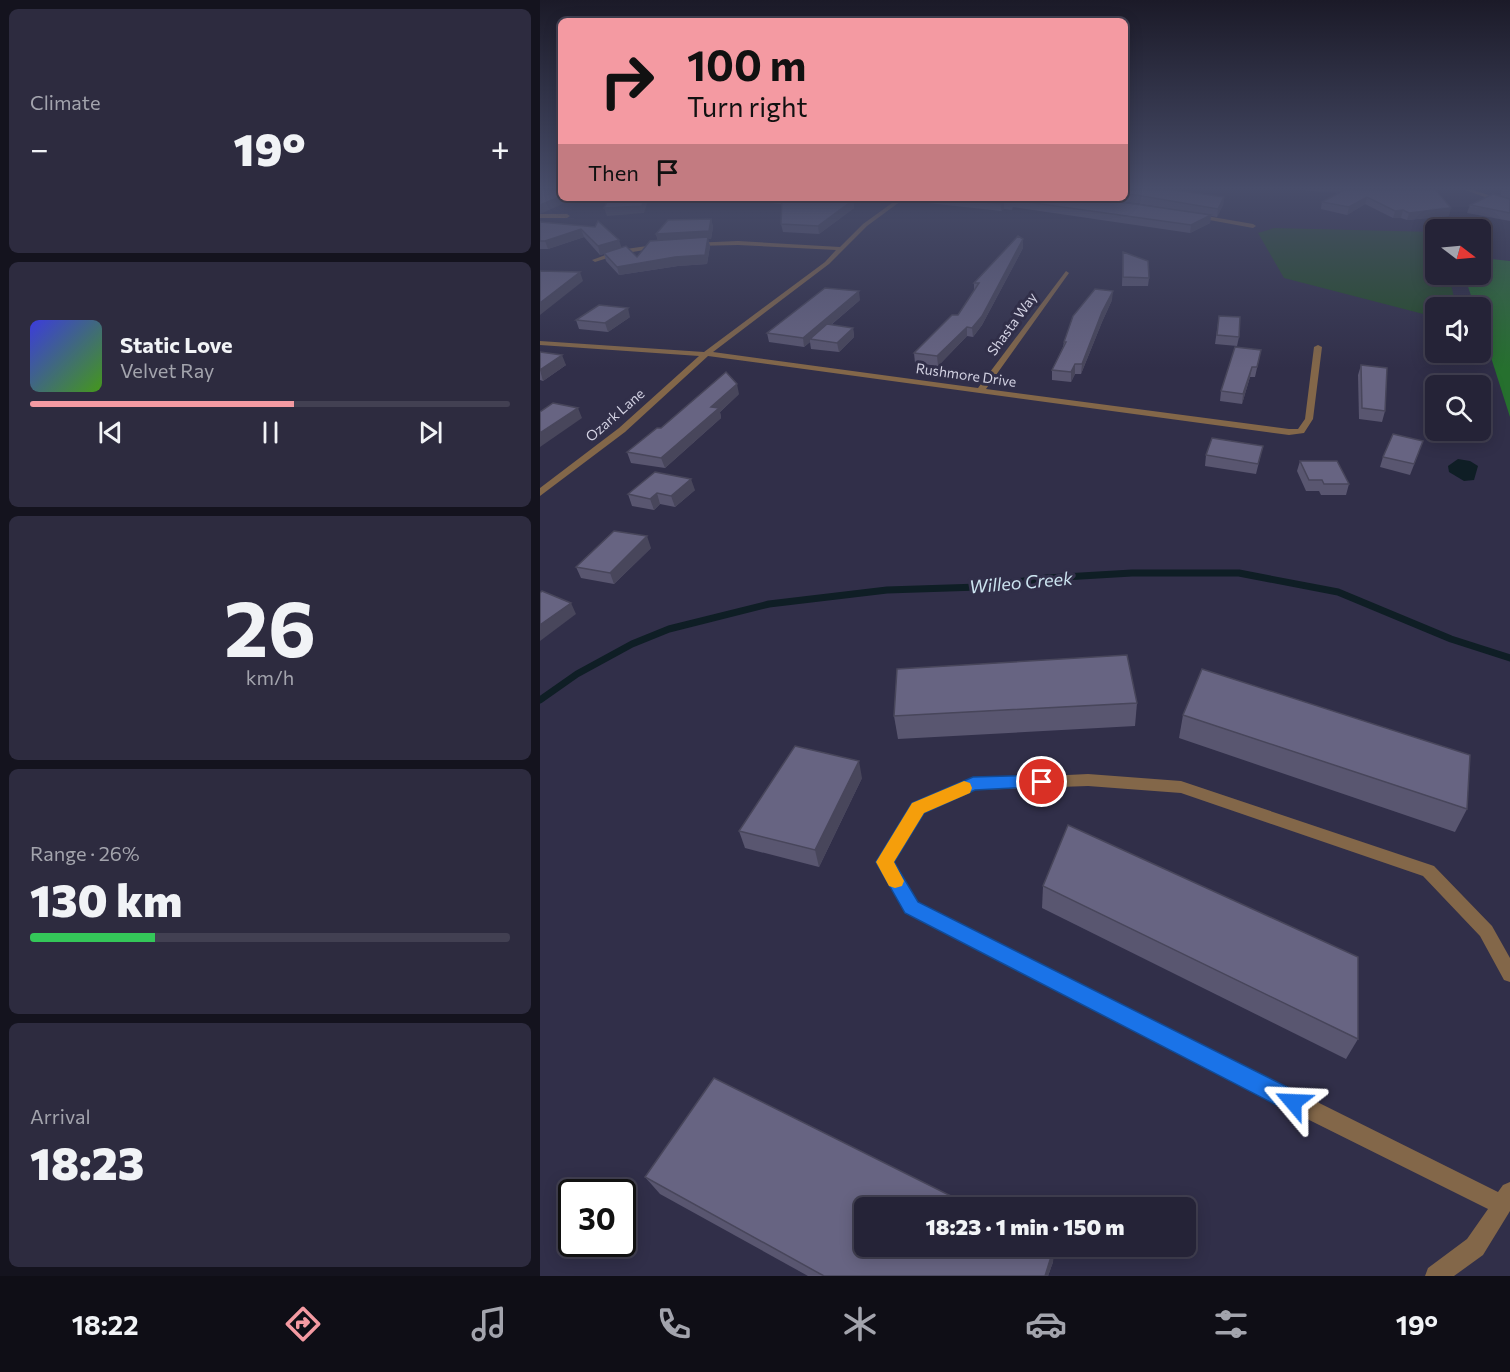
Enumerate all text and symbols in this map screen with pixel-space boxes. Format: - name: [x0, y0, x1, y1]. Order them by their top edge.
- text: 100 m: [687, 38, 807, 90]
- icon: right: [588, 42, 666, 120]
- text: Climate: [30, 90, 100, 114]
- text: Turn right: [687, 90, 807, 123]
- text: 19°: [234, 120, 306, 175]
- text: −: [30, 127, 49, 168]
- text: +: [491, 127, 510, 168]
- icon: arrive: [651, 156, 684, 189]
- text: Then: [588, 159, 639, 186]
- north arrow: [1425, 219, 1491, 285]
- map controls: [1425, 219, 1491, 441]
- street label: Shasta Way: [983, 289, 1040, 358]
- button: sound: [1425, 297, 1491, 363]
- text: Static Love: [120, 331, 233, 358]
- text: Velvet Ray: [120, 358, 214, 382]
- street label: Rushmore Drive: [915, 359, 1017, 390]
- button: search: [1425, 375, 1491, 441]
- street label: Ozark Lane: [582, 384, 648, 445]
- icon: previous: [94, 416, 127, 449]
- icon: pause: [254, 416, 287, 449]
- icon: next: [414, 416, 447, 449]
- water label: Willeo Creek: [968, 566, 1075, 597]
- text: 26: [224, 578, 316, 673]
- text: km/h: [246, 665, 294, 689]
- pin: [1016, 756, 1067, 807]
- icon: arrive: [1025, 765, 1058, 798]
- text: Range · 26%: [30, 841, 140, 865]
- text: 130 km: [30, 871, 182, 926]
- position arrow: [1261, 1070, 1325, 1134]
- text: Arrival: [30, 1104, 91, 1128]
- text: 18:23: [30, 1134, 144, 1189]
- speed limit sign: 30: [558, 1179, 636, 1257]
- text: 18:23 · 1 min · 150 m: [925, 1213, 1125, 1240]
- icon: directions: [282, 1303, 324, 1345]
- icon: music: [468, 1303, 510, 1345]
- icon: phone: [653, 1303, 695, 1345]
- icon: climate: [839, 1303, 881, 1345]
- icon: car: [1025, 1303, 1067, 1345]
- icon: filters: [1210, 1303, 1252, 1345]
- text: 18:22: [72, 1308, 139, 1341]
- text: 19°: [1396, 1308, 1438, 1341]

